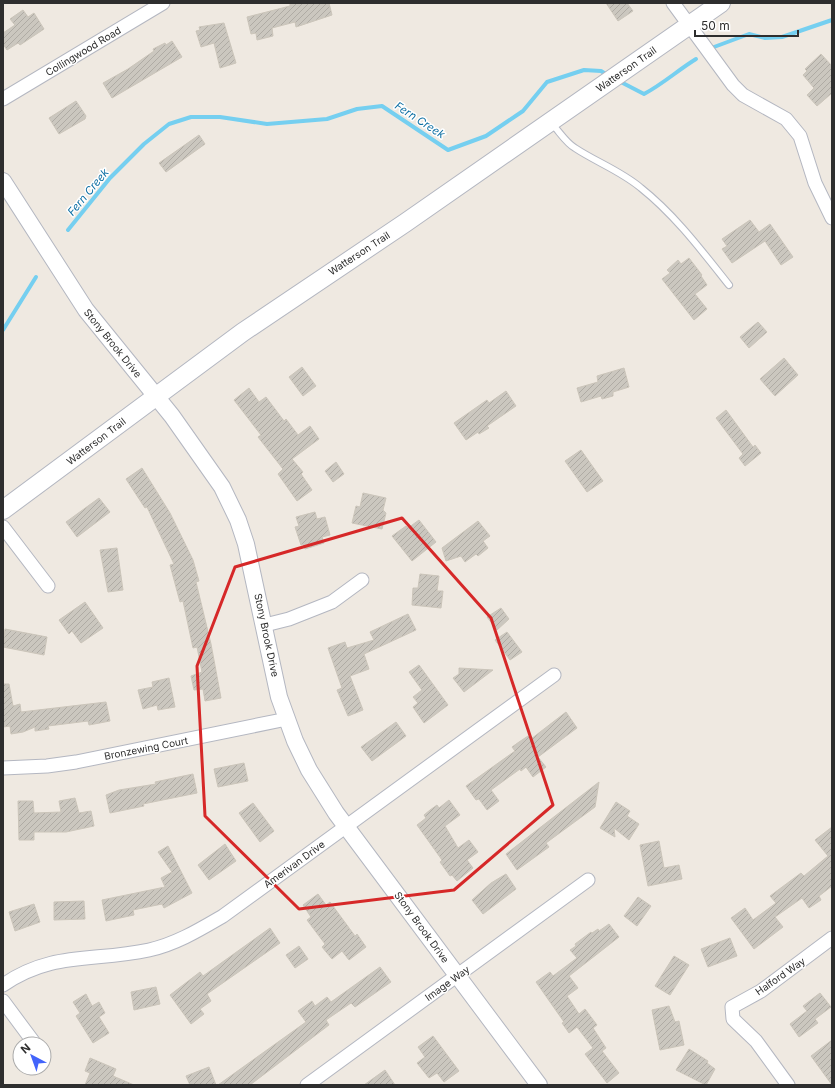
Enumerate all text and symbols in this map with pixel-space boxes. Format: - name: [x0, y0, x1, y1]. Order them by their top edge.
- scale bar: [695, 12, 798, 38]
- text: 50 m: [701, 18, 730, 33]
- street label: Collingwood Road: [43, 24, 123, 78]
- street label: Watterson Trail: [594, 44, 658, 94]
- water label: Fern Creek: [392, 99, 449, 142]
- water label: Fern Creek: [64, 165, 112, 218]
- street label: Watterson Trail: [326, 229, 392, 277]
- street label: Stony Brook Drive: [82, 306, 145, 380]
- street label: Watterson Trail: [64, 415, 128, 467]
- street label: Stony Brook Drive: [252, 592, 282, 678]
- street label: Bronzewing Court: [103, 734, 190, 762]
- street label: Amerivan Drive: [261, 838, 327, 890]
- street label: Stony Brook Drive: [392, 889, 452, 965]
- street label: Halford Way: [753, 954, 807, 998]
- street label: Image Way: [422, 963, 472, 1003]
- north arrow: [12, 1036, 52, 1076]
- text: N: [18, 1040, 33, 1056]

